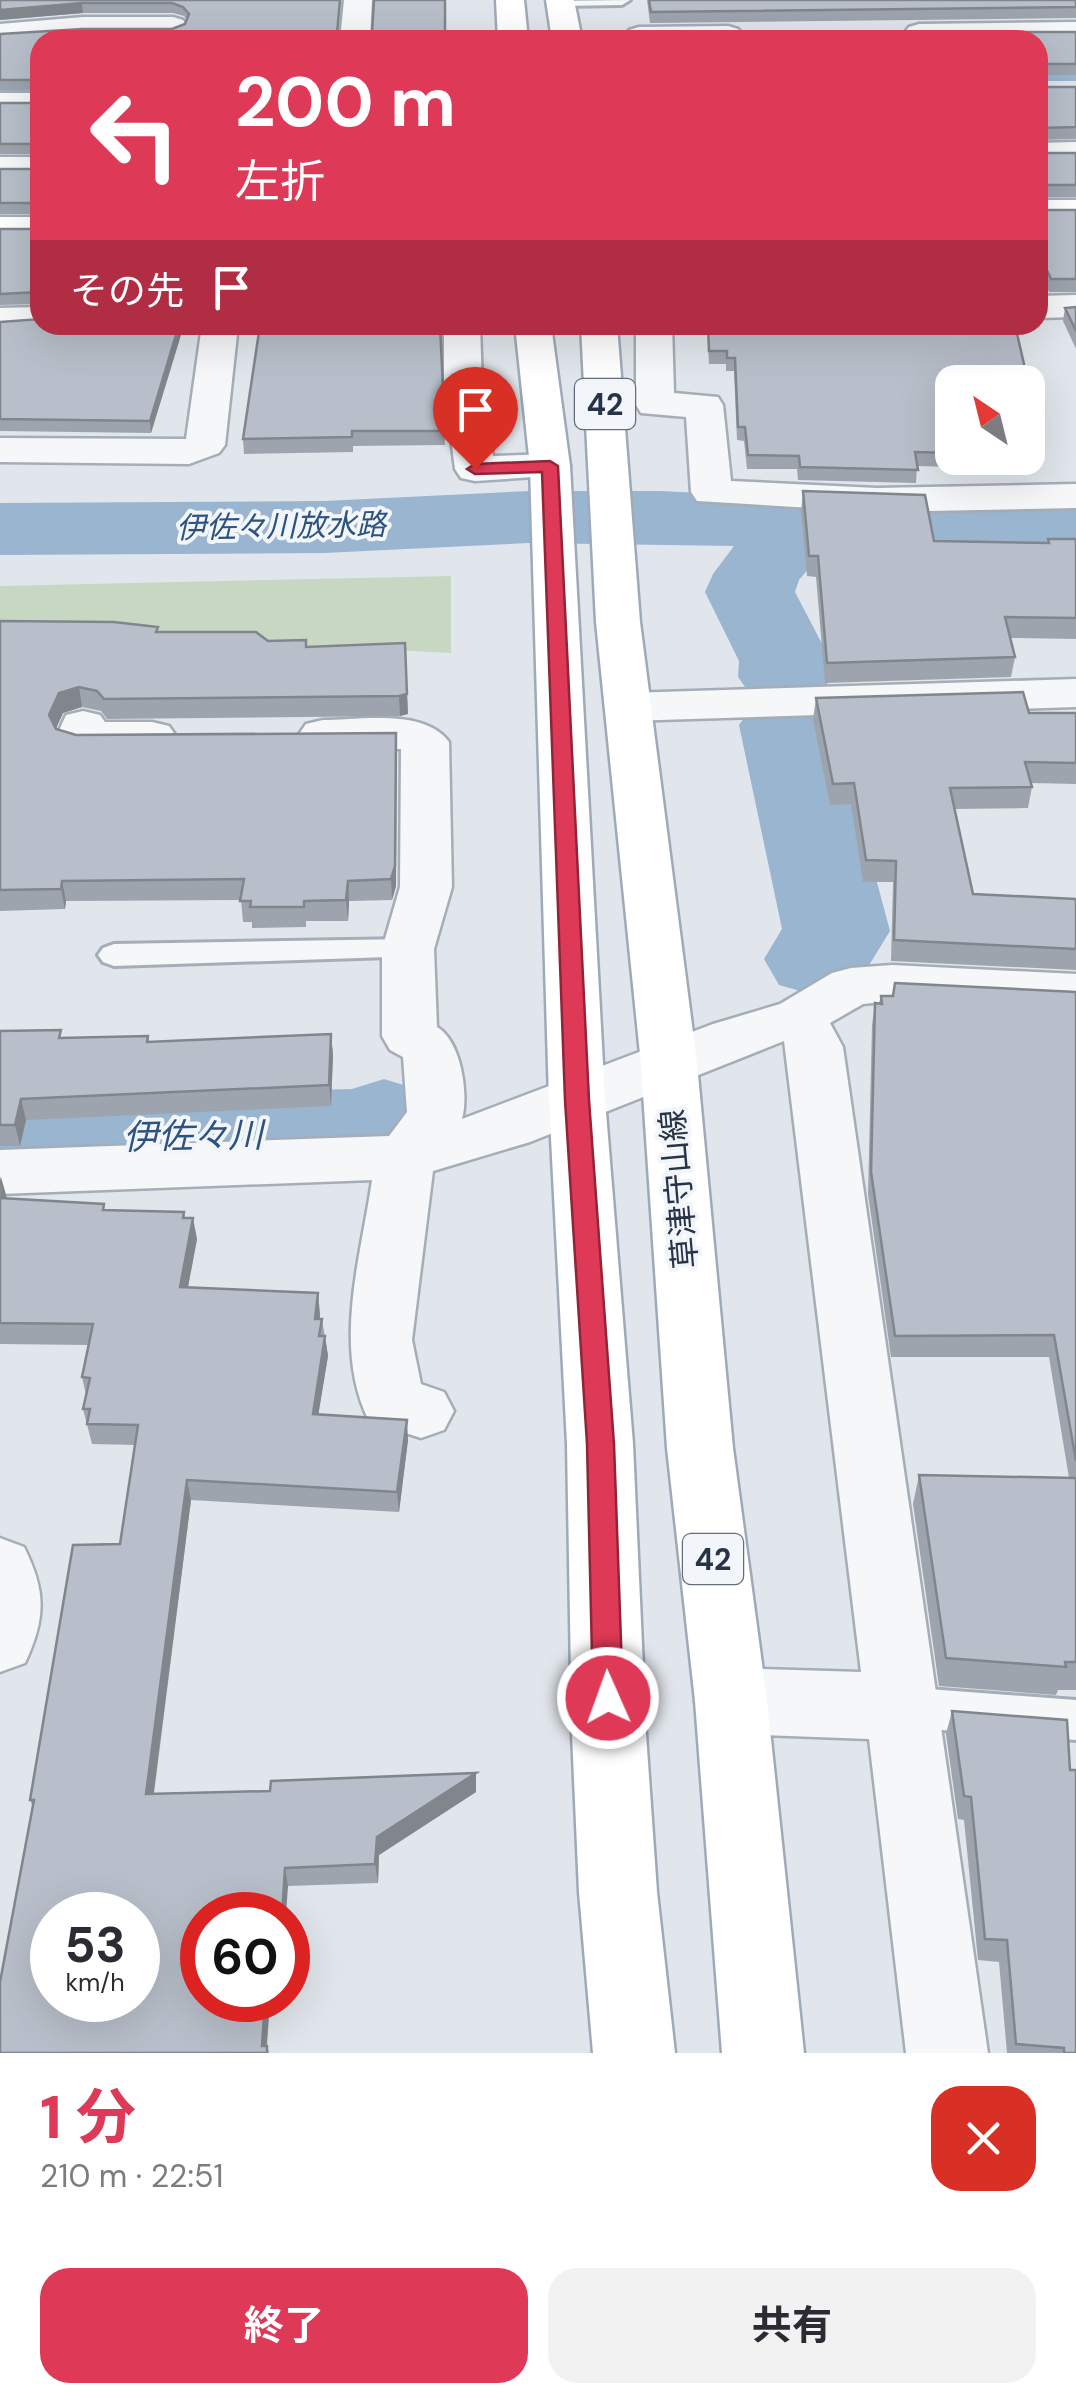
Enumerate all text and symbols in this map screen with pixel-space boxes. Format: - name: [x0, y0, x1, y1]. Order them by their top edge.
- text: 200 m: [235, 57, 456, 148]
- icon: left: [70, 70, 200, 200]
- text: 左折: [235, 152, 325, 211]
- icon: arrive: [204, 260, 259, 315]
- text: その先: [70, 266, 184, 316]
- north arrow: [935, 365, 1045, 475]
- map controls: [935, 365, 1045, 475]
- pin: [433, 367, 518, 470]
- road number: 42: [575, 379, 635, 429]
- icon: arrive: [448, 382, 503, 437]
- water label: 伊佐々川放水路: [176, 505, 389, 547]
- street label: 草津守山線: [651, 1107, 707, 1271]
- water label: 伊佐々川: [123, 1112, 267, 1160]
- road number: 42: [683, 1534, 743, 1584]
- position arrow: [556, 1646, 660, 1750]
- speed limit sign: 60: [180, 1892, 310, 2022]
- text: 53: [64, 1912, 126, 1978]
- text: km/h: [65, 1966, 125, 1999]
- text: 1 分: [40, 2078, 136, 2157]
- button: close: [931, 2086, 1036, 2191]
- text: 210 m · 22:51: [40, 2155, 224, 2197]
- button: 終了: [40, 2268, 528, 2383]
- button: 共有: [548, 2268, 1036, 2383]

